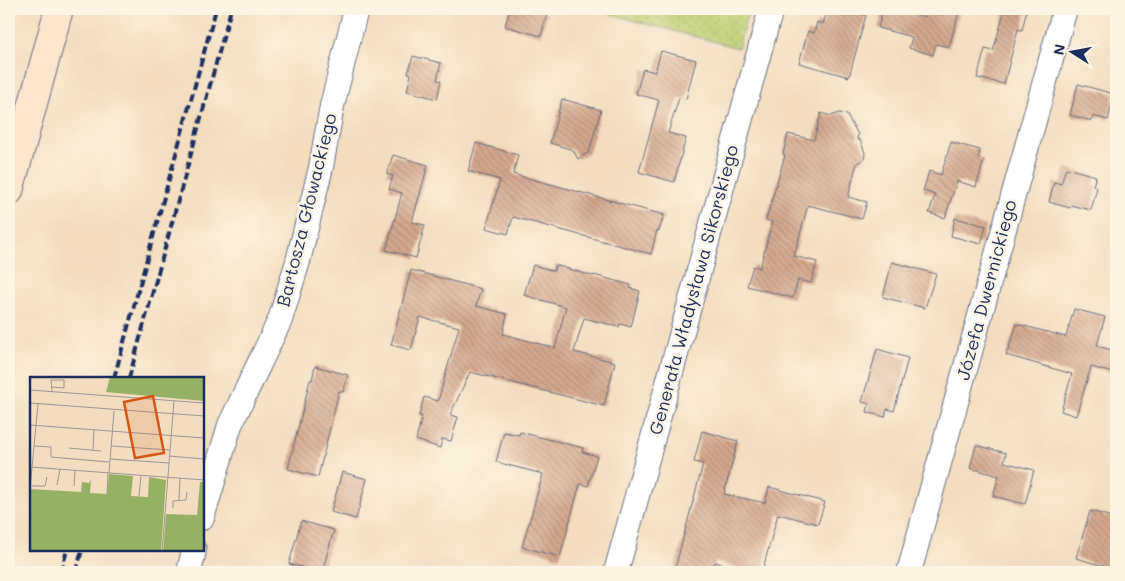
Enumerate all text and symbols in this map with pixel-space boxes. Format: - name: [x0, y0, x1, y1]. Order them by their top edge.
- north arrow: [1048, 28, 1098, 78]
- text: N: [1048, 42, 1069, 56]
- street label: Bartosza Głowackiego: [270, 110, 342, 309]
- street label: Generała Władysława Sikorskiego: [643, 142, 743, 437]
- street label: Józefa Dwernickiego: [950, 197, 1022, 382]
- inset map: [30, 377, 204, 551]

